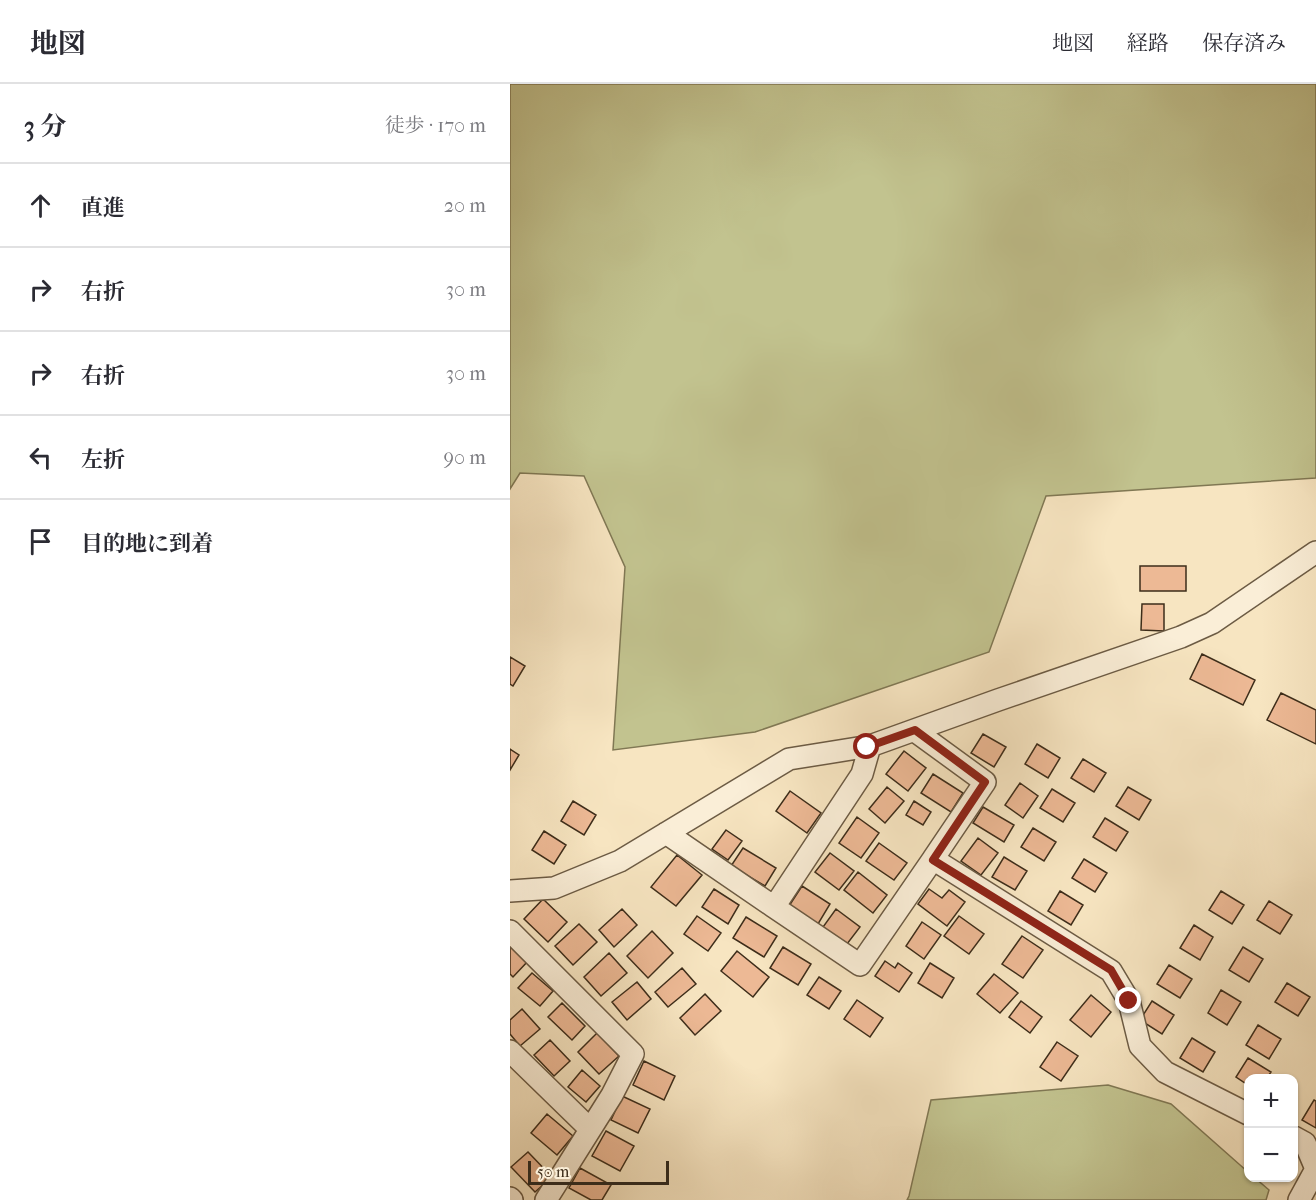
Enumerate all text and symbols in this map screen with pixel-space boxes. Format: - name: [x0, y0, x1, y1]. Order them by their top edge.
- text: 地図: [30, 27, 86, 60]
- text: 地図: [1052, 31, 1094, 55]
- text: 経路: [1127, 31, 1169, 55]
- text: 保存済み: [1202, 31, 1286, 55]
- text: 3 分: [24, 111, 66, 142]
- text: 徒歩 · 170 m: [385, 114, 486, 137]
- icon: ahead: [24, 189, 57, 222]
- text: 20 m: [444, 194, 486, 217]
- text: 直進: [81, 195, 125, 221]
- icon: right: [24, 273, 57, 306]
- text: 30 m: [446, 278, 486, 301]
- text: 右折: [81, 279, 125, 305]
- icon: right: [24, 357, 57, 390]
- text: 30 m: [446, 362, 486, 385]
- text: 右折: [81, 363, 125, 389]
- icon: left: [24, 441, 57, 474]
- text: 90 m: [444, 446, 486, 469]
- text: 左折: [81, 447, 125, 473]
- icon: arrive: [24, 525, 57, 558]
- text: 目的地に到着: [81, 531, 213, 557]
- route start: [853, 733, 879, 759]
- route end: [1115, 987, 1141, 1013]
- map controls: [1244, 1074, 1298, 1182]
- button: +: [1244, 1074, 1298, 1128]
- button: −: [1244, 1128, 1298, 1182]
- scale bar: [528, 1158, 669, 1186]
- text: 50 m: [537, 1162, 569, 1181]

